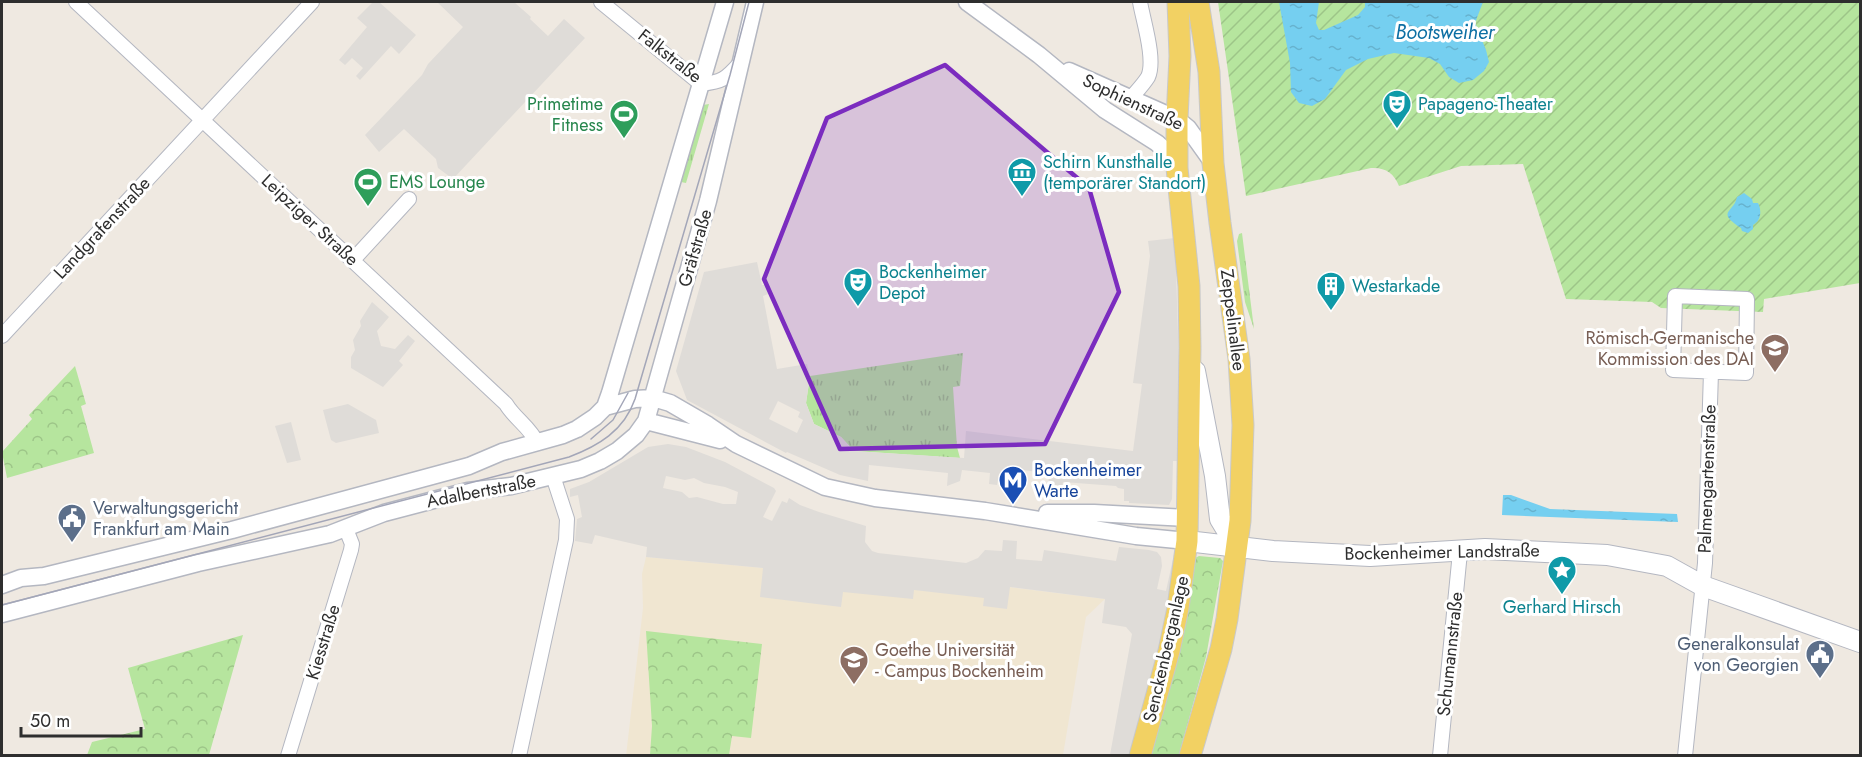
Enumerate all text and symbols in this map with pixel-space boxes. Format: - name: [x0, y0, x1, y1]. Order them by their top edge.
- water label: Bootsweiher: [1395, 18, 1496, 47]
- street label: Falkstraße: [632, 23, 708, 89]
- street label: Sophienstraße: [1078, 67, 1188, 137]
- theatre icon: Papageno-Theater: [1381, 88, 1413, 130]
- place label: Primetime Fitness: [527, 91, 603, 138]
- place label: Papageno-Theater: [1418, 91, 1554, 117]
- sports icon: Primetime Fitness: [608, 98, 640, 140]
- place label: Schirn Kunsthalle (temporärer Standort): [1043, 149, 1206, 196]
- museum icon: Schirn Kunsthalle (temporärer Standort): [1006, 156, 1038, 198]
- sports icon: EMS Lounge: [352, 166, 384, 208]
- street label: Leipziger Straße: [256, 168, 364, 272]
- place label: EMS Lounge: [389, 169, 485, 195]
- street label: Landgrafenstraße: [48, 171, 156, 285]
- street label: Gräfstraße: [671, 206, 719, 290]
- place label: Bockenheimer Depot: [879, 259, 988, 306]
- theatre icon: Bockenheimer Depot: [842, 266, 874, 308]
- street label: Zeppelinallee: [1214, 268, 1252, 372]
- building icon: Westarkade: [1315, 270, 1347, 312]
- place label: Westarkade: [1352, 273, 1440, 299]
- place label: Römisch-Germanische Kommission des DAI: [1585, 325, 1754, 372]
- school or university icon: Römisch-Germanische Kommission des DAI: [1759, 332, 1791, 374]
- street label: Palmengartenstraße: [1691, 404, 1723, 554]
- place label: Bockenheimer Warte: [1034, 457, 1143, 504]
- metro station icon: Bockenheimer Warte: [997, 464, 1029, 506]
- street label: Adalbertstraße: [424, 468, 538, 514]
- place label: Verwaltungsgericht Frankfurt am Main: [93, 495, 239, 542]
- public building icon: Verwaltungsgericht Frankfurt am Main: [56, 502, 88, 544]
- street label: Bockenheimer Landstraße: [1344, 537, 1540, 567]
- place icon: Gerhard Hirsch: [1546, 554, 1578, 596]
- street label: Senckenberganlage: [1136, 573, 1196, 725]
- street label: Schumannstraße: [1431, 591, 1469, 717]
- place label: Gerhard Hirsch: [1503, 594, 1621, 620]
- street label: Kiesstraße: [299, 601, 347, 683]
- place label: Generalkonsulat von Georgien: [1677, 631, 1800, 678]
- place label: Goethe Universität - Campus Bockenheim: [875, 637, 1044, 684]
- public building icon: Generalkonsulat von Georgien: [1804, 638, 1836, 680]
- school or university icon: Goethe Universität - Campus Bockenheim: [838, 644, 870, 686]
- scale bar: [21, 700, 141, 738]
- text: 50 m: [30, 708, 70, 734]

